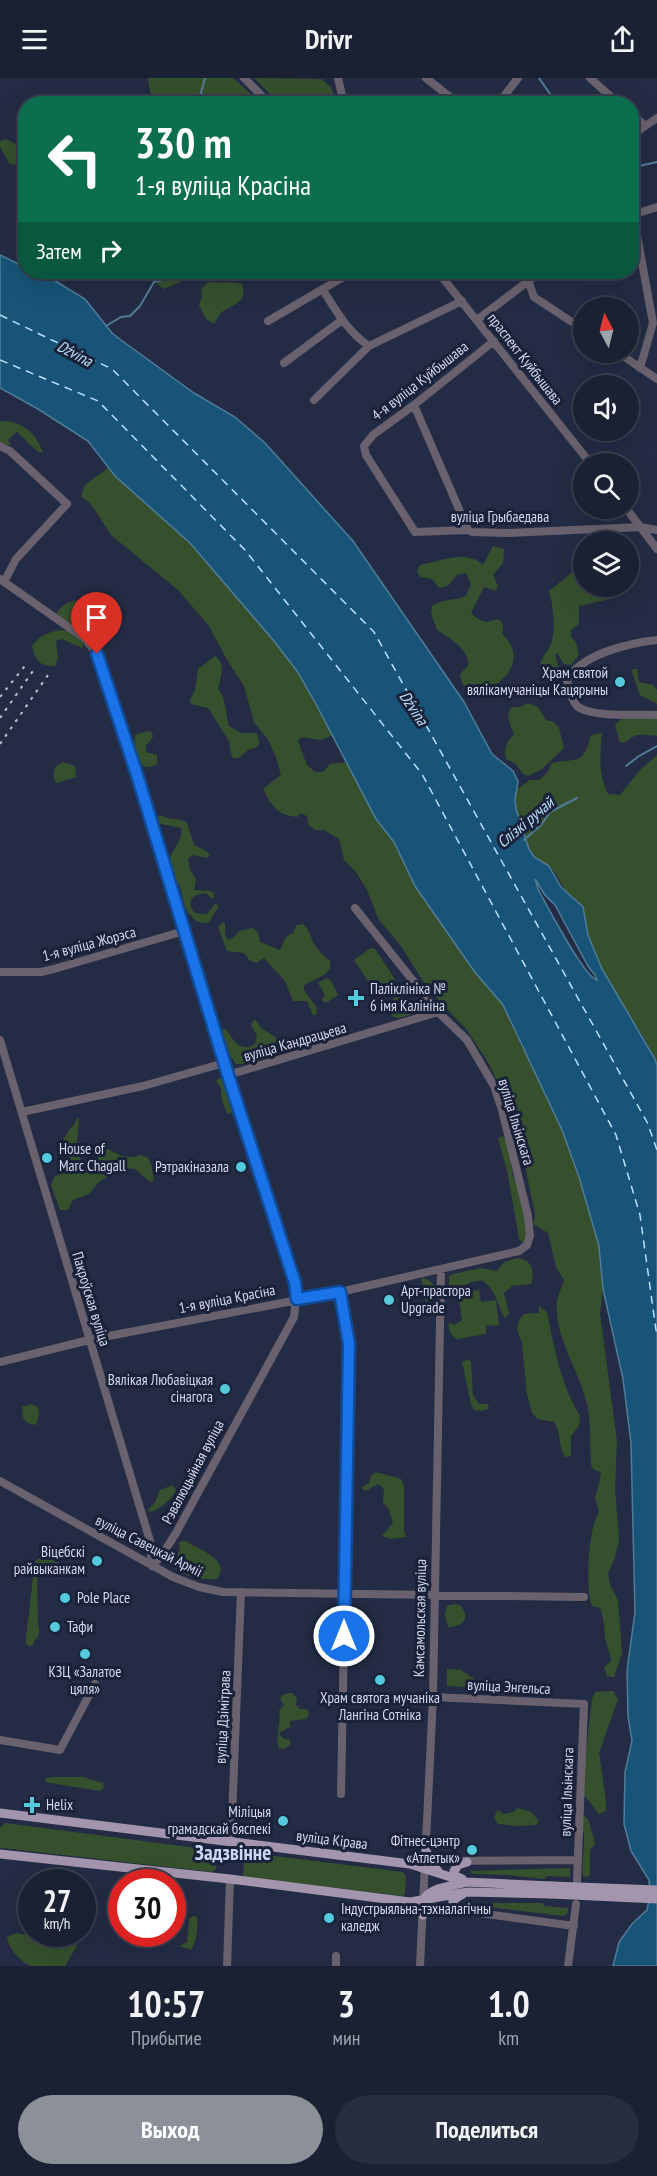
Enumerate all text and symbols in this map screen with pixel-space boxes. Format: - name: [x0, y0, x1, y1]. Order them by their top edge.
- text: Drivr: [305, 22, 352, 56]
- icon: menu: [18, 23, 51, 56]
- icon: share: [606, 23, 639, 56]
- text: 330 m: [135, 115, 232, 170]
- icon: left: [36, 120, 114, 198]
- text: 1-я вуліца Красіна: [135, 168, 311, 202]
- icon: right: [94, 234, 127, 267]
- text: Затем: [36, 237, 82, 265]
- north arrow: [573, 297, 639, 363]
- map controls: [573, 297, 639, 597]
- street label: праспект Куйбышава: [484, 309, 567, 408]
- water label: Dźvina: [54, 336, 97, 371]
- street label: 4-я вуліца Куйбышава: [367, 337, 472, 424]
- button: sound: [573, 375, 639, 441]
- button: search: [573, 453, 639, 519]
- street label: вуліца Грыбаедава: [451, 507, 549, 526]
- button: layers: [573, 531, 639, 597]
- pin: [71, 592, 122, 654]
- icon: arrive: [80, 601, 113, 634]
- place label: Храм святой вялікамучаніцы Кацярыны: [467, 663, 608, 699]
- marker: Храм святой вялікамучаніцы Кацярыны: [613, 675, 627, 689]
- water label: Dźvina: [395, 687, 433, 730]
- water label: Слізкі ручай: [493, 791, 559, 852]
- street label: 1-я вуліца Жорэса: [40, 922, 138, 965]
- place label: Паліклініка № 6 імя Калініна: [370, 979, 446, 1015]
- marker: Паліклініка № 6 імя Калініна: [347, 989, 365, 1007]
- street label: вуліца Кандрацьева: [241, 1018, 348, 1065]
- street label: вуліца Ільінскага: [494, 1076, 539, 1167]
- place label: House of Marc Chagall: [59, 1139, 126, 1175]
- marker: House of Marc Chagall: [40, 1151, 54, 1165]
- place label: Рэтракіназала: [155, 1157, 229, 1176]
- marker: Рэтракіназала: [234, 1160, 248, 1174]
- street label: Пакроўская вуліца: [68, 1249, 115, 1348]
- street label: 1-я вуліца Красіна: [177, 1280, 277, 1317]
- place label: Арт-прастора Upgrade: [401, 1281, 471, 1317]
- marker: Арт-прастора Upgrade: [382, 1293, 396, 1307]
- place label: Вялікая Любавіцкая сінагога: [108, 1370, 213, 1406]
- marker: Вялікая Любавіцкая сінагога: [218, 1382, 232, 1396]
- street label: Рэвалюцыйная вуліца: [157, 1416, 228, 1527]
- street label: вуліца Савецкай Арміі: [93, 1510, 206, 1581]
- place label: Віцебскі райвыканкам: [14, 1542, 85, 1578]
- marker: Віцебскі райвыканкам: [90, 1554, 104, 1568]
- street label: Камсамольская вуліца: [409, 1559, 430, 1677]
- place label: Pole Place: [77, 1588, 130, 1607]
- marker: Pole Place: [58, 1591, 72, 1605]
- position arrow: [312, 1604, 376, 1668]
- place label: Тафи: [67, 1617, 93, 1636]
- marker: Тафи: [48, 1620, 62, 1634]
- marker: КЗЦ «Залатое цяля»: [78, 1647, 92, 1661]
- place label: КЗЦ «Залатое цяля»: [48, 1662, 122, 1698]
- street label: вуліца Дзімітрава: [211, 1670, 234, 1764]
- marker: Храм святога мучаніка Лангіна Сотніка: [373, 1673, 387, 1687]
- street label: вуліца Энгельса: [467, 1675, 551, 1698]
- place label: Храм святога мучаніка Лангіна Сотніка: [320, 1688, 440, 1724]
- street label: вуліца Ільінскага: [555, 1747, 578, 1837]
- place label: Helix: [46, 1795, 73, 1814]
- marker: Helix: [23, 1796, 41, 1814]
- place label: Міліцыя грамадскай бяспекі: [167, 1802, 271, 1838]
- marker: Міліцыя грамадскай бяспекі: [276, 1814, 290, 1828]
- street label: вуліца Кірава: [295, 1826, 369, 1853]
- place label: Фітнес-цэнтр «Атлетык»: [391, 1831, 460, 1867]
- district label: Задзвінне: [195, 1839, 271, 1866]
- marker: Фітнес-цэнтр «Атлетык»: [465, 1843, 479, 1857]
- speed limit sign: 30: [108, 1869, 186, 1947]
- text: 27: [43, 1881, 71, 1920]
- place label: Індустрыяльна-тэхналагічны каледж: [341, 1899, 491, 1935]
- marker: Індустрыяльна-тэхналагічны каледж: [322, 1911, 336, 1925]
- text: km/h: [44, 1914, 70, 1933]
- text: 10:57: [127, 1980, 205, 2027]
- text: 3: [338, 1980, 355, 2027]
- text: 1.0: [488, 1980, 530, 2027]
- text: Прибытие: [131, 2025, 202, 2051]
- text: мин: [332, 2025, 360, 2051]
- text: km: [498, 2025, 519, 2051]
- button: Выход: [18, 2095, 323, 2164]
- button: Поделиться: [335, 2095, 639, 2164]

